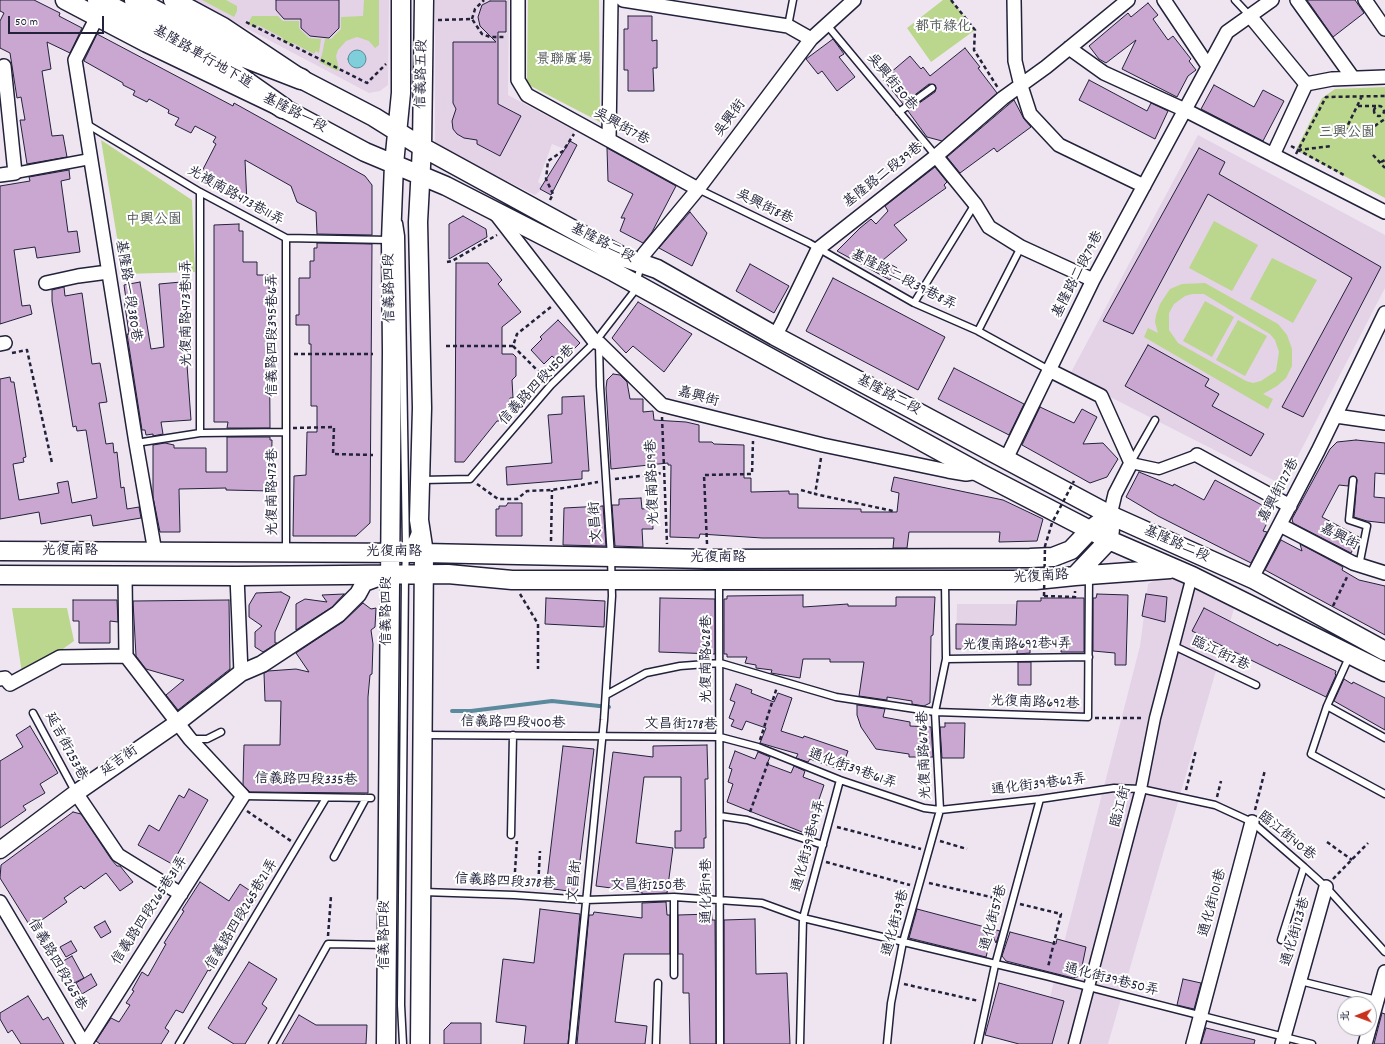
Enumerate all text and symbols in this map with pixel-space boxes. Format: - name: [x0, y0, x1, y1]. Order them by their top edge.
- scale bar: [10, 8, 106, 34]
- text: 50 m: [15, 14, 38, 31]
- park label: 都市綠化: [915, 20, 971, 36]
- street label: 基隆路車行地下道: [149, 23, 255, 93]
- street label: 信義路五段: [414, 39, 432, 109]
- street label: 吳興街50巷: [862, 51, 920, 115]
- park label: 景聯廣場: [536, 53, 592, 69]
- street label: 基隆路一段: [259, 91, 329, 137]
- street label: 吳興街: [712, 97, 750, 141]
- street label: 吳興街7巷: [590, 106, 652, 150]
- park label: 三興公園: [1319, 126, 1375, 142]
- street label: 基隆路二段39巷: [841, 140, 927, 212]
- street label: 光複南路473巷11弄: [184, 164, 286, 230]
- street label: 吳興街8巷: [733, 187, 795, 229]
- park label: 中興公園: [126, 213, 182, 229]
- street label: 基隆路二段: [567, 221, 637, 267]
- street label: 基隆路二段79巷: [1050, 229, 1108, 321]
- street label: 基隆路一段380巷: [111, 239, 143, 343]
- street label: 基隆路二段39巷8弄: [847, 247, 959, 315]
- street label: 信義路四段: [382, 253, 400, 323]
- street label: 光復南路473巷11弄: [180, 259, 196, 367]
- street label: 信義路四段395巷6弄: [266, 273, 282, 397]
- street label: 信義路四段450巷: [496, 342, 580, 430]
- street label: 基隆路二段: [853, 372, 923, 420]
- street label: 嘉興街: [676, 384, 720, 412]
- street label: 光復南路519巷: [644, 439, 664, 525]
- street label: 光復南路473巷: [266, 448, 282, 536]
- street label: 嘉興街127巷: [1256, 456, 1304, 526]
- street label: 文昌街: [587, 500, 607, 544]
- street label: 嘉興街: [1316, 521, 1362, 555]
- street label: 基隆路二段: [1141, 523, 1211, 567]
- street label: 光復南路: [42, 544, 98, 560]
- street label: 光復南路: [366, 545, 422, 561]
- street label: 光復南路: [690, 551, 746, 567]
- street label: 光復南路: [1012, 568, 1070, 588]
- street label: 信義路四段: [380, 576, 396, 646]
- street label: 光復南路628巷: [700, 615, 716, 703]
- street label: 臨江街2巷: [1188, 634, 1252, 676]
- street label: 光復南路692巷4弄: [962, 637, 1072, 655]
- street label: 光復南路692巷: [990, 694, 1080, 714]
- street label: 延吉街253巷: [40, 710, 90, 784]
- street label: 光復南路676巷: [916, 710, 936, 800]
- street label: 信義路四段400巷: [460, 715, 566, 733]
- street label: 文昌街278巷: [644, 717, 718, 735]
- street label: 延吉街: [98, 743, 142, 781]
- street label: 通化街39巷61弄: [806, 746, 898, 794]
- street label: 信義路四段335巷: [254, 772, 358, 790]
- street label: 通化街39巷62弄: [991, 772, 1087, 800]
- street label: 臨江街: [1108, 785, 1136, 829]
- street label: 通化街39巷49弄: [790, 798, 830, 894]
- street label: 臨江街40巷: [1254, 809, 1318, 865]
- street label: 信義路四段265巷31弄: [109, 853, 193, 969]
- street label: 信義路四段265巷21弄: [203, 856, 283, 974]
- street label: 通化街19巷: [700, 858, 716, 924]
- street label: 文昌街: [565, 859, 587, 903]
- street label: 通化街101巷: [1197, 867, 1231, 939]
- street label: 信義路四段378巷: [454, 872, 556, 894]
- street label: 文昌街250巷: [610, 879, 686, 895]
- street label: 通化街57巷: [978, 883, 1012, 953]
- street label: 通化街39巷: [880, 888, 914, 958]
- street label: 通化街123巷: [1279, 895, 1315, 969]
- street label: 信義路四段: [378, 900, 394, 970]
- street label: 信義路四段265巷: [23, 916, 89, 1014]
- street label: 通化街39巷50弄: [1062, 961, 1160, 1001]
- north arrow: [1337, 996, 1377, 1036]
- text: 北: [1338, 1011, 1354, 1022]

